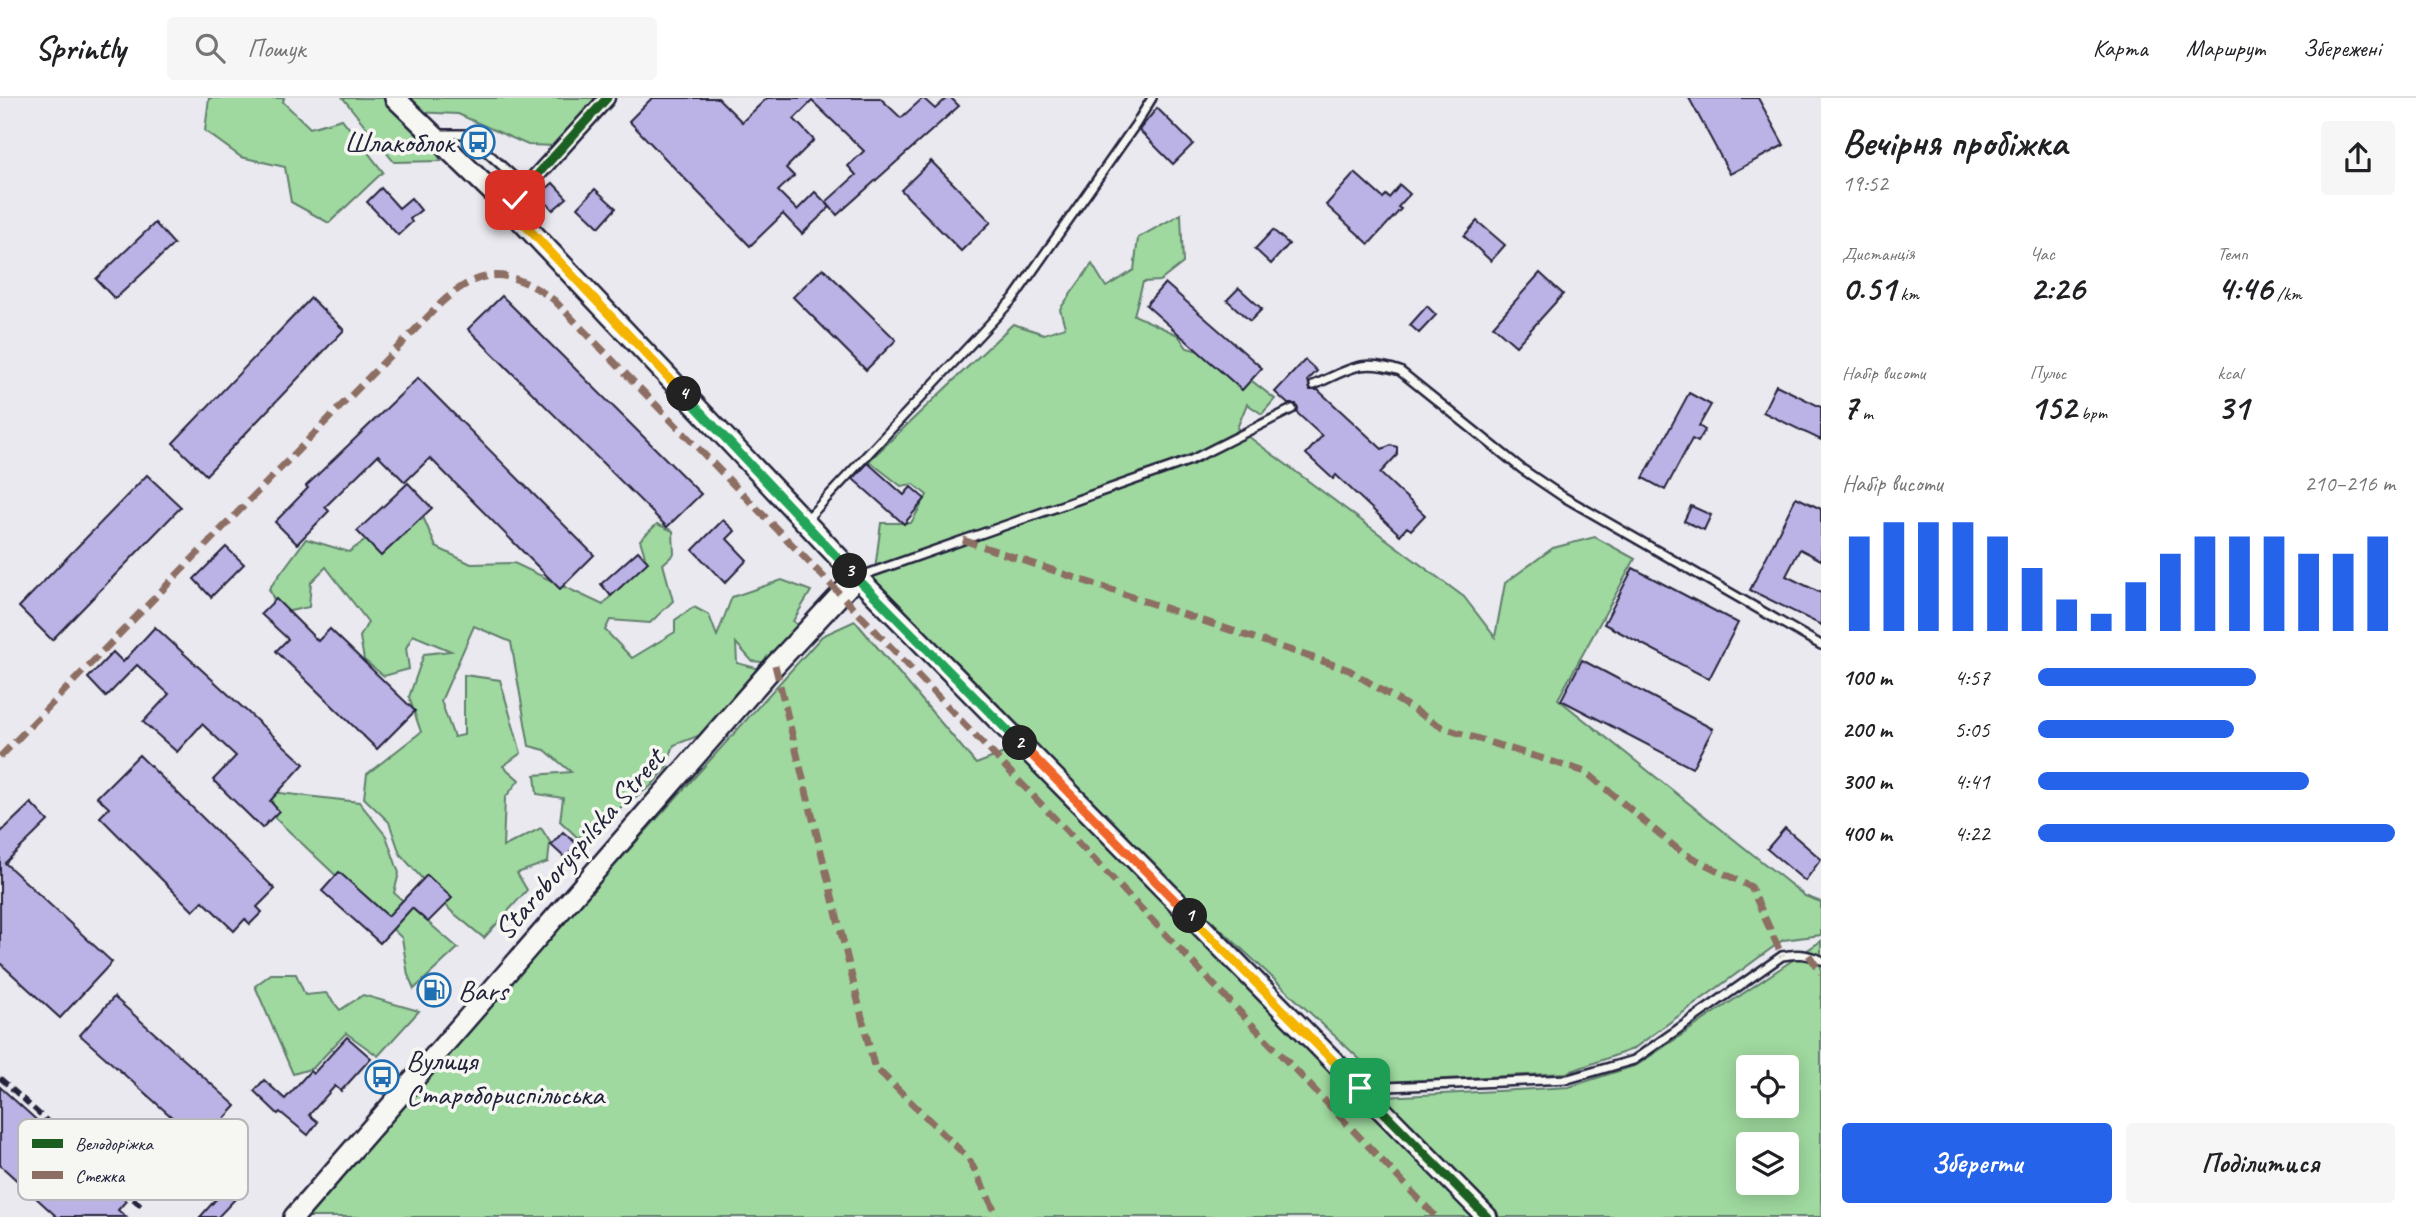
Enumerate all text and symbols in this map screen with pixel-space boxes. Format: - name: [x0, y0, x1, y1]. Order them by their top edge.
- search box: [167, 17, 657, 80]
- text: Sprintly: [35, 27, 125, 69]
- icon: search: [191, 29, 229, 67]
- text: Пошук: [247, 32, 305, 65]
- text: Карта: [2093, 33, 2148, 63]
- text: Маршрут: [2186, 33, 2265, 63]
- text: Збережені: [2303, 33, 2381, 63]
- text: Вечірня пробіжка: [1842, 119, 2067, 166]
- button: share: [2321, 121, 2395, 195]
- place label: Шлакоблок: [344, 123, 456, 161]
- bus stop icon: Шлакоблок: [459, 123, 497, 161]
- text: 19:52: [1842, 169, 1888, 198]
- pin: [485, 170, 545, 230]
- icon: check: [496, 181, 534, 219]
- text: Дистанція: [1842, 242, 1915, 266]
- text: Час: [2030, 242, 2055, 266]
- text: Темп: [2217, 242, 2248, 266]
- text: 0.51: [1842, 266, 1896, 311]
- text: 2:26: [2030, 266, 2085, 311]
- text: 4:46: [2217, 266, 2272, 311]
- text: km: [1896, 282, 1919, 306]
- text: /km: [2272, 282, 2302, 306]
- text: Набір висоти: [1842, 361, 1925, 385]
- text: Пульс: [2030, 361, 2066, 385]
- text: kcal: [2217, 361, 2242, 385]
- pin: 4: [666, 376, 702, 412]
- text: 4: [679, 381, 688, 405]
- text: 7: [1842, 385, 1858, 430]
- text: 152: [2030, 385, 2076, 430]
- text: 31: [2217, 385, 2249, 430]
- text: m: [1858, 401, 1873, 425]
- text: bpm: [2076, 401, 2107, 425]
- text: Набір висоти: [1842, 469, 1942, 498]
- text: 210–216 m: [2304, 469, 2395, 498]
- pin: 3: [832, 554, 868, 588]
- text: 3: [845, 558, 854, 582]
- text: 100 m: [1842, 663, 1892, 692]
- text: 4:57: [1954, 663, 1990, 692]
- text: 200 m: [1842, 715, 1892, 744]
- text: 5:05: [1954, 715, 1990, 744]
- pin: 2: [1002, 726, 1038, 760]
- text: 2: [1015, 730, 1024, 754]
- street label: Staroboryspilska Street: [485, 738, 675, 948]
- text: 300 m: [1842, 767, 1892, 796]
- text: 4:41: [1954, 767, 1990, 796]
- text: 400 m: [1842, 819, 1892, 848]
- text: 4:22: [1954, 819, 1990, 848]
- pin: 1: [1172, 898, 1208, 934]
- text: 1: [1185, 903, 1194, 927]
- fuel station icon: Bars: [415, 971, 453, 1009]
- place label: Bars: [458, 971, 511, 1009]
- place label: Вулиця Старобориспільська: [406, 1041, 606, 1113]
- map controls: [1736, 1055, 1799, 1195]
- button: locate: [1736, 1055, 1799, 1118]
- bus stop icon: Вулиця Старобориспільська: [363, 1058, 401, 1096]
- pin: [1330, 1058, 1390, 1118]
- icon: arrive: [1341, 1069, 1379, 1107]
- legend: [18, 1119, 248, 1200]
- button: Зберегти: [1842, 1123, 2112, 1203]
- button: Поділитися: [2126, 1123, 2395, 1203]
- text: Велодоріжка: [75, 1132, 155, 1156]
- button: layers: [1736, 1132, 1799, 1195]
- text: Стежка: [75, 1164, 126, 1188]

